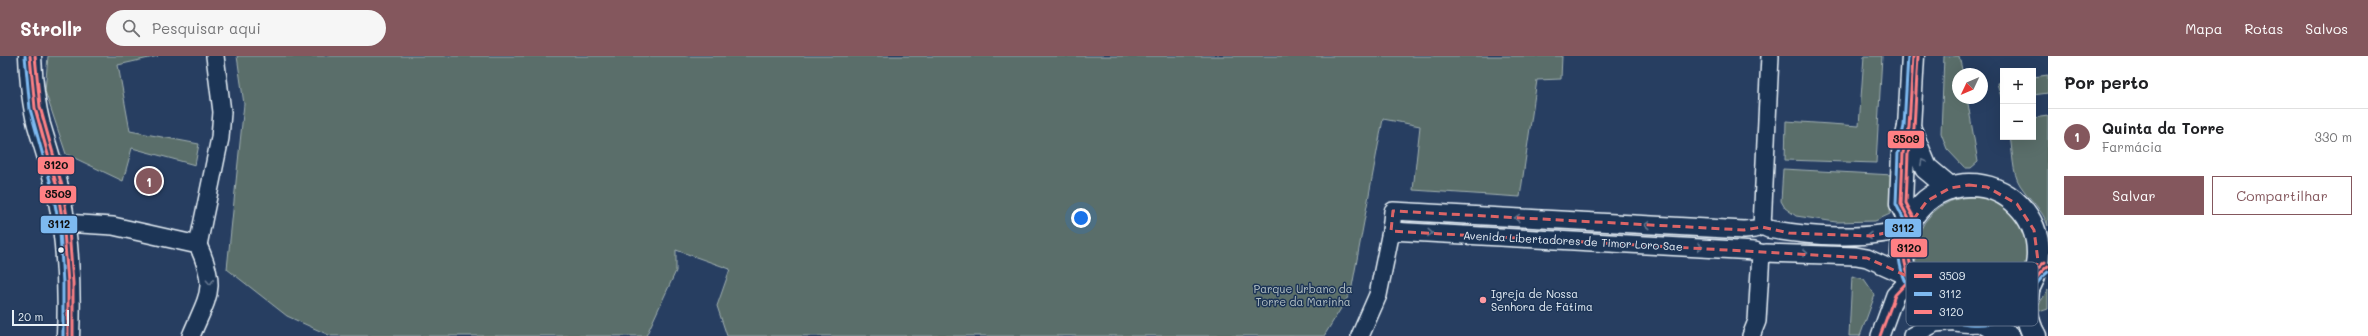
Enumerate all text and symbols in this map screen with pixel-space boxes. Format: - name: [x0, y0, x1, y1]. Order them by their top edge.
- search box: [106, 10, 386, 46]
- text: Strollr: [20, 16, 82, 41]
- icon: search: [120, 17, 142, 39]
- text: Pesquisar aqui: [152, 18, 261, 38]
- text: Mapa: [2185, 19, 2222, 38]
- text: Rotas: [2244, 19, 2283, 38]
- text: Salvos: [2305, 19, 2348, 38]
- north arrow: [1952, 68, 1988, 104]
- map controls: [2000, 68, 2036, 140]
- button: +: [2000, 68, 2036, 104]
- text: Por perto: [2064, 71, 2148, 93]
- button: −: [2000, 104, 2036, 140]
- text: Quinta da Torre: [2102, 118, 2224, 138]
- text: 1: [2074, 128, 2080, 145]
- text: 330 m: [2314, 128, 2352, 145]
- line badge: 3509: [1887, 130, 1925, 149]
- text: 3509: [1893, 131, 1920, 146]
- text: Farmácia: [2102, 138, 2162, 155]
- line badge: 3120: [37, 156, 75, 175]
- text: 3120: [44, 157, 68, 172]
- one-way arrow: [1921, 159, 1928, 166]
- pin: 1: [136, 166, 162, 196]
- button: Salvar: [2064, 176, 2204, 215]
- button: Compartilhar: [2212, 176, 2352, 215]
- line badge: 3509: [39, 185, 77, 204]
- text: 3509: [45, 186, 72, 201]
- your location: [1071, 208, 1091, 228]
- one-way arrow: [1514, 213, 1520, 222]
- line badge: 3112: [40, 215, 78, 234]
- text: 3112: [48, 216, 70, 231]
- line badge: 3112: [1884, 218, 1922, 238]
- text: 3112: [1892, 220, 1914, 235]
- one-way arrow: [1644, 221, 1650, 229]
- street label: Avenida Libertadores de Timor Loro Sae: [1463, 227, 1683, 254]
- one-way arrow: [1427, 229, 1433, 238]
- one-way arrow: [1866, 232, 1872, 240]
- line badge: 3120: [1890, 238, 1928, 258]
- text: 3120: [1897, 240, 1921, 255]
- one-way arrow: [1697, 243, 1703, 252]
- unlabelled marker: [56, 245, 66, 255]
- one-way arrow: [1802, 249, 1808, 257]
- legend: [1906, 262, 2038, 326]
- text: 3509: [1939, 268, 1966, 283]
- one-way arrow: [205, 279, 214, 285]
- park label: Parque Urbano da Torre da Marinha: [1253, 281, 1353, 309]
- place label: Igreja de Nossa Senhora de Fátima: [1491, 286, 1593, 314]
- text: 3112: [1939, 286, 1961, 301]
- marker: Igreja de Nossa Senhora de Fátima: [1478, 295, 1488, 305]
- text: 3120: [1939, 304, 1963, 319]
- scale bar: [12, 308, 69, 327]
- text: 20 m: [18, 309, 43, 324]

